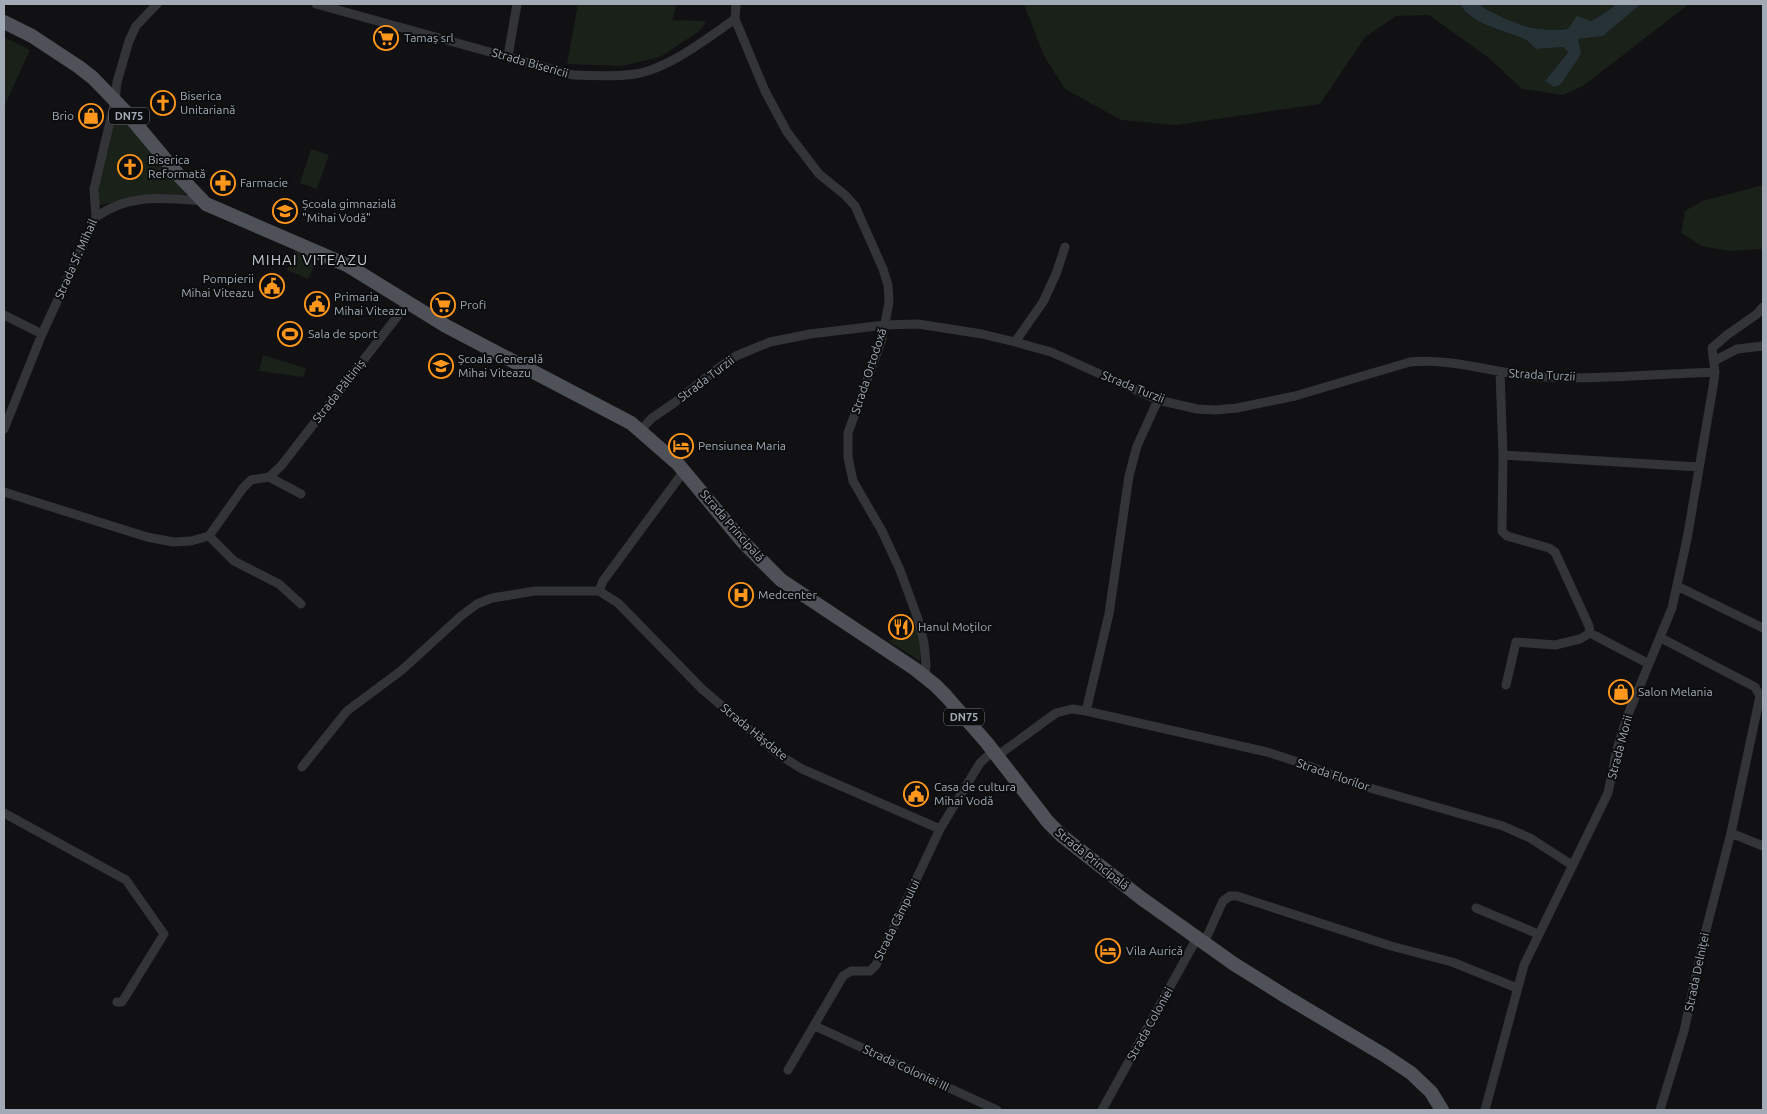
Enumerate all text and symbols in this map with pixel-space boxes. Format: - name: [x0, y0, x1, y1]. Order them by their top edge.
- supermarket icon: Tamaș srl: [373, 25, 399, 51]
- place label: Tamaș srl: [404, 31, 454, 44]
- street label: Strada Bisericii: [490, 45, 570, 80]
- place label: Biserica Unitariană: [180, 89, 235, 116]
- church icon: Biserica Unitariană: [150, 90, 176, 116]
- shop icon: Brio: [78, 103, 104, 129]
- road number: DN75: [109, 108, 149, 124]
- place label: Brio: [52, 109, 74, 122]
- place label: Biserica Reformată: [148, 153, 206, 180]
- church icon: Biserica Reformată: [117, 154, 143, 180]
- pharmacy icon: Farmacie: [210, 170, 236, 196]
- place label: Farmacie: [240, 176, 288, 189]
- place label: Școala gimnazială "Mihai Vodă": [302, 197, 396, 224]
- school or university icon: Școala gimnazială "Mihai Vodă": [272, 198, 298, 224]
- street label: Strada Sf. Mihail: [52, 217, 99, 301]
- district label: MIHAI VITEAZU: [252, 251, 368, 268]
- place label: Pompierii Mihai Viteazu: [181, 272, 254, 299]
- public building icon: Pompierii Mihai Viteazu: [259, 273, 285, 299]
- place label: Primaria Mihai Viteazu: [334, 290, 407, 317]
- public building icon: Primaria Mihai Viteazu: [304, 291, 330, 317]
- supermarket icon: Profi: [430, 292, 456, 318]
- place label: Profi: [460, 298, 486, 311]
- sports icon: Sala de sport: [277, 321, 303, 347]
- street label: Strada Ortodoxă: [849, 326, 889, 415]
- place label: Sala de sport: [308, 327, 378, 340]
- place label: Școala Generală Mihai Viteazu: [458, 352, 543, 379]
- school or university icon: Școala Generală Mihai Viteazu: [428, 353, 454, 379]
- street label: Strada Turzii: [675, 353, 736, 404]
- street label: Strada Păltiniș: [310, 356, 367, 425]
- street label: Strada Turzii: [1508, 366, 1576, 383]
- street label: Strada Turzii: [1100, 368, 1167, 405]
- hotel icon: Pensiunea Maria: [668, 433, 694, 459]
- place label: Pensiunea Maria: [698, 439, 786, 452]
- street label: Strada Principală: [698, 487, 767, 564]
- hospital icon: Medcenter: [728, 582, 754, 608]
- place label: Medcenter: [758, 588, 817, 601]
- restaurant icon: Hanul Moților: [888, 614, 914, 640]
- place label: Hanul Moților: [918, 620, 992, 633]
- shop icon: Salon Melania: [1608, 679, 1634, 705]
- place label: Salon Melania: [1638, 685, 1713, 698]
- street label: Strada Hășdate: [718, 701, 790, 762]
- road number: DN75: [944, 709, 984, 726]
- street label: Strada Morii: [1605, 713, 1634, 780]
- street label: Strada Florilor: [1295, 756, 1372, 793]
- place label: Casa de cultura Mihai Vodă: [934, 780, 1016, 807]
- public building icon: Casa de cultura Mihai Vodă: [903, 781, 929, 807]
- street label: Strada Principală: [1053, 825, 1131, 892]
- street label: Strada Câmpului: [871, 877, 922, 962]
- street label: Strada Delniței: [1682, 931, 1711, 1012]
- hotel icon: Vila Aurică: [1095, 938, 1121, 964]
- place label: Vila Aurică: [1126, 944, 1183, 957]
- street label: Strada Coloniei: [1124, 985, 1175, 1063]
- street label: Strada Coloniei III: [861, 1042, 951, 1093]

